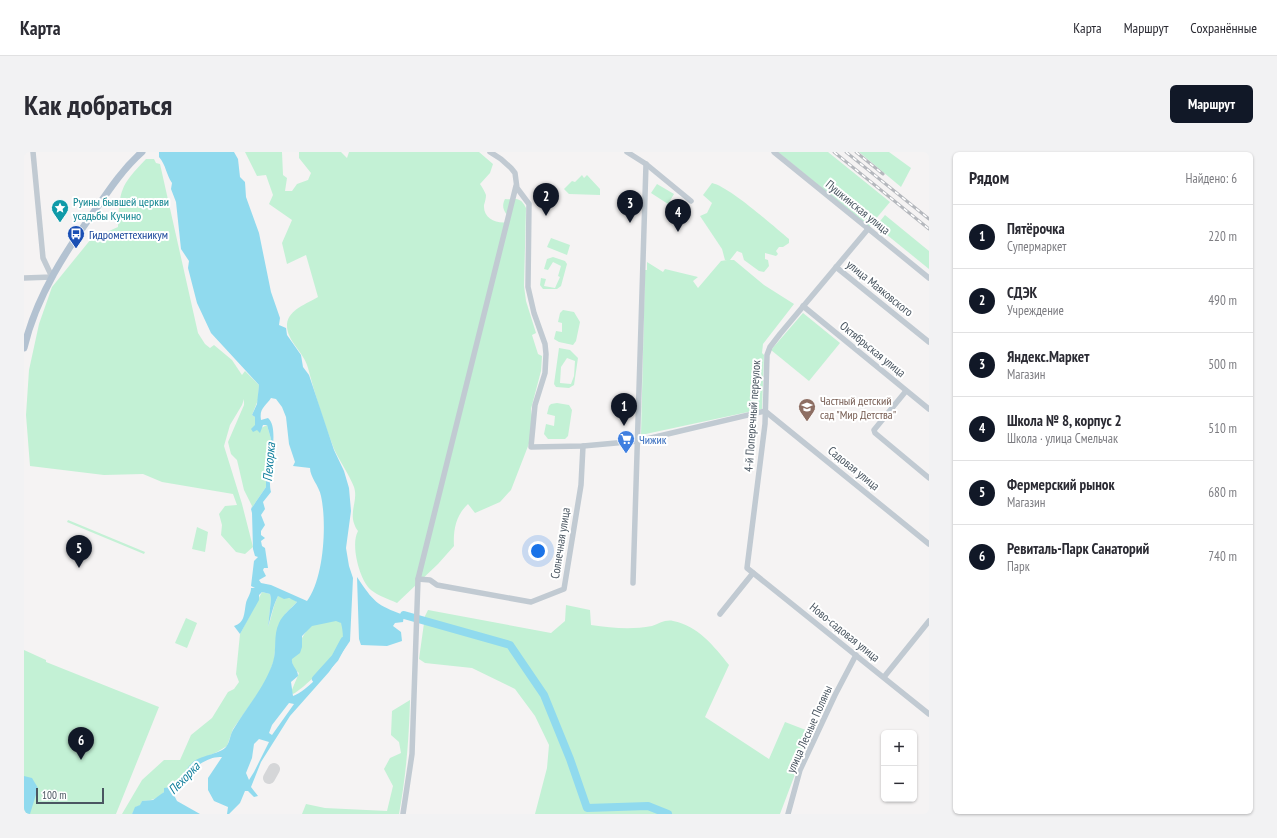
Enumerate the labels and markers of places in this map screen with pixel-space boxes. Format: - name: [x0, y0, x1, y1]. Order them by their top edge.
- pin: 2: [533, 183, 559, 216]
- pin: 3: [617, 190, 643, 223]
- place label: Руины бывшей церкви усадьбы Кучино: [73, 194, 169, 223]
- place icon: Руины бывшей церкви усадьбы Кучино: [50, 198, 70, 223]
- pin: 4: [665, 199, 691, 232]
- bus stop icon: Гидрометтехникум: [66, 224, 86, 249]
- place label: Гидрометтехникум: [89, 227, 168, 242]
- pin: 1: [611, 393, 637, 426]
- place label: Частный детский сад "Мир Детства": [820, 393, 896, 422]
- school or university icon: Частный детский сад "Мир Детства": [797, 397, 817, 422]
- supermarket icon: Чижик: [616, 429, 636, 454]
- place label: Чижик: [639, 432, 667, 447]
- pin: 5: [66, 535, 92, 568]
- pin: 6: [68, 727, 94, 760]

